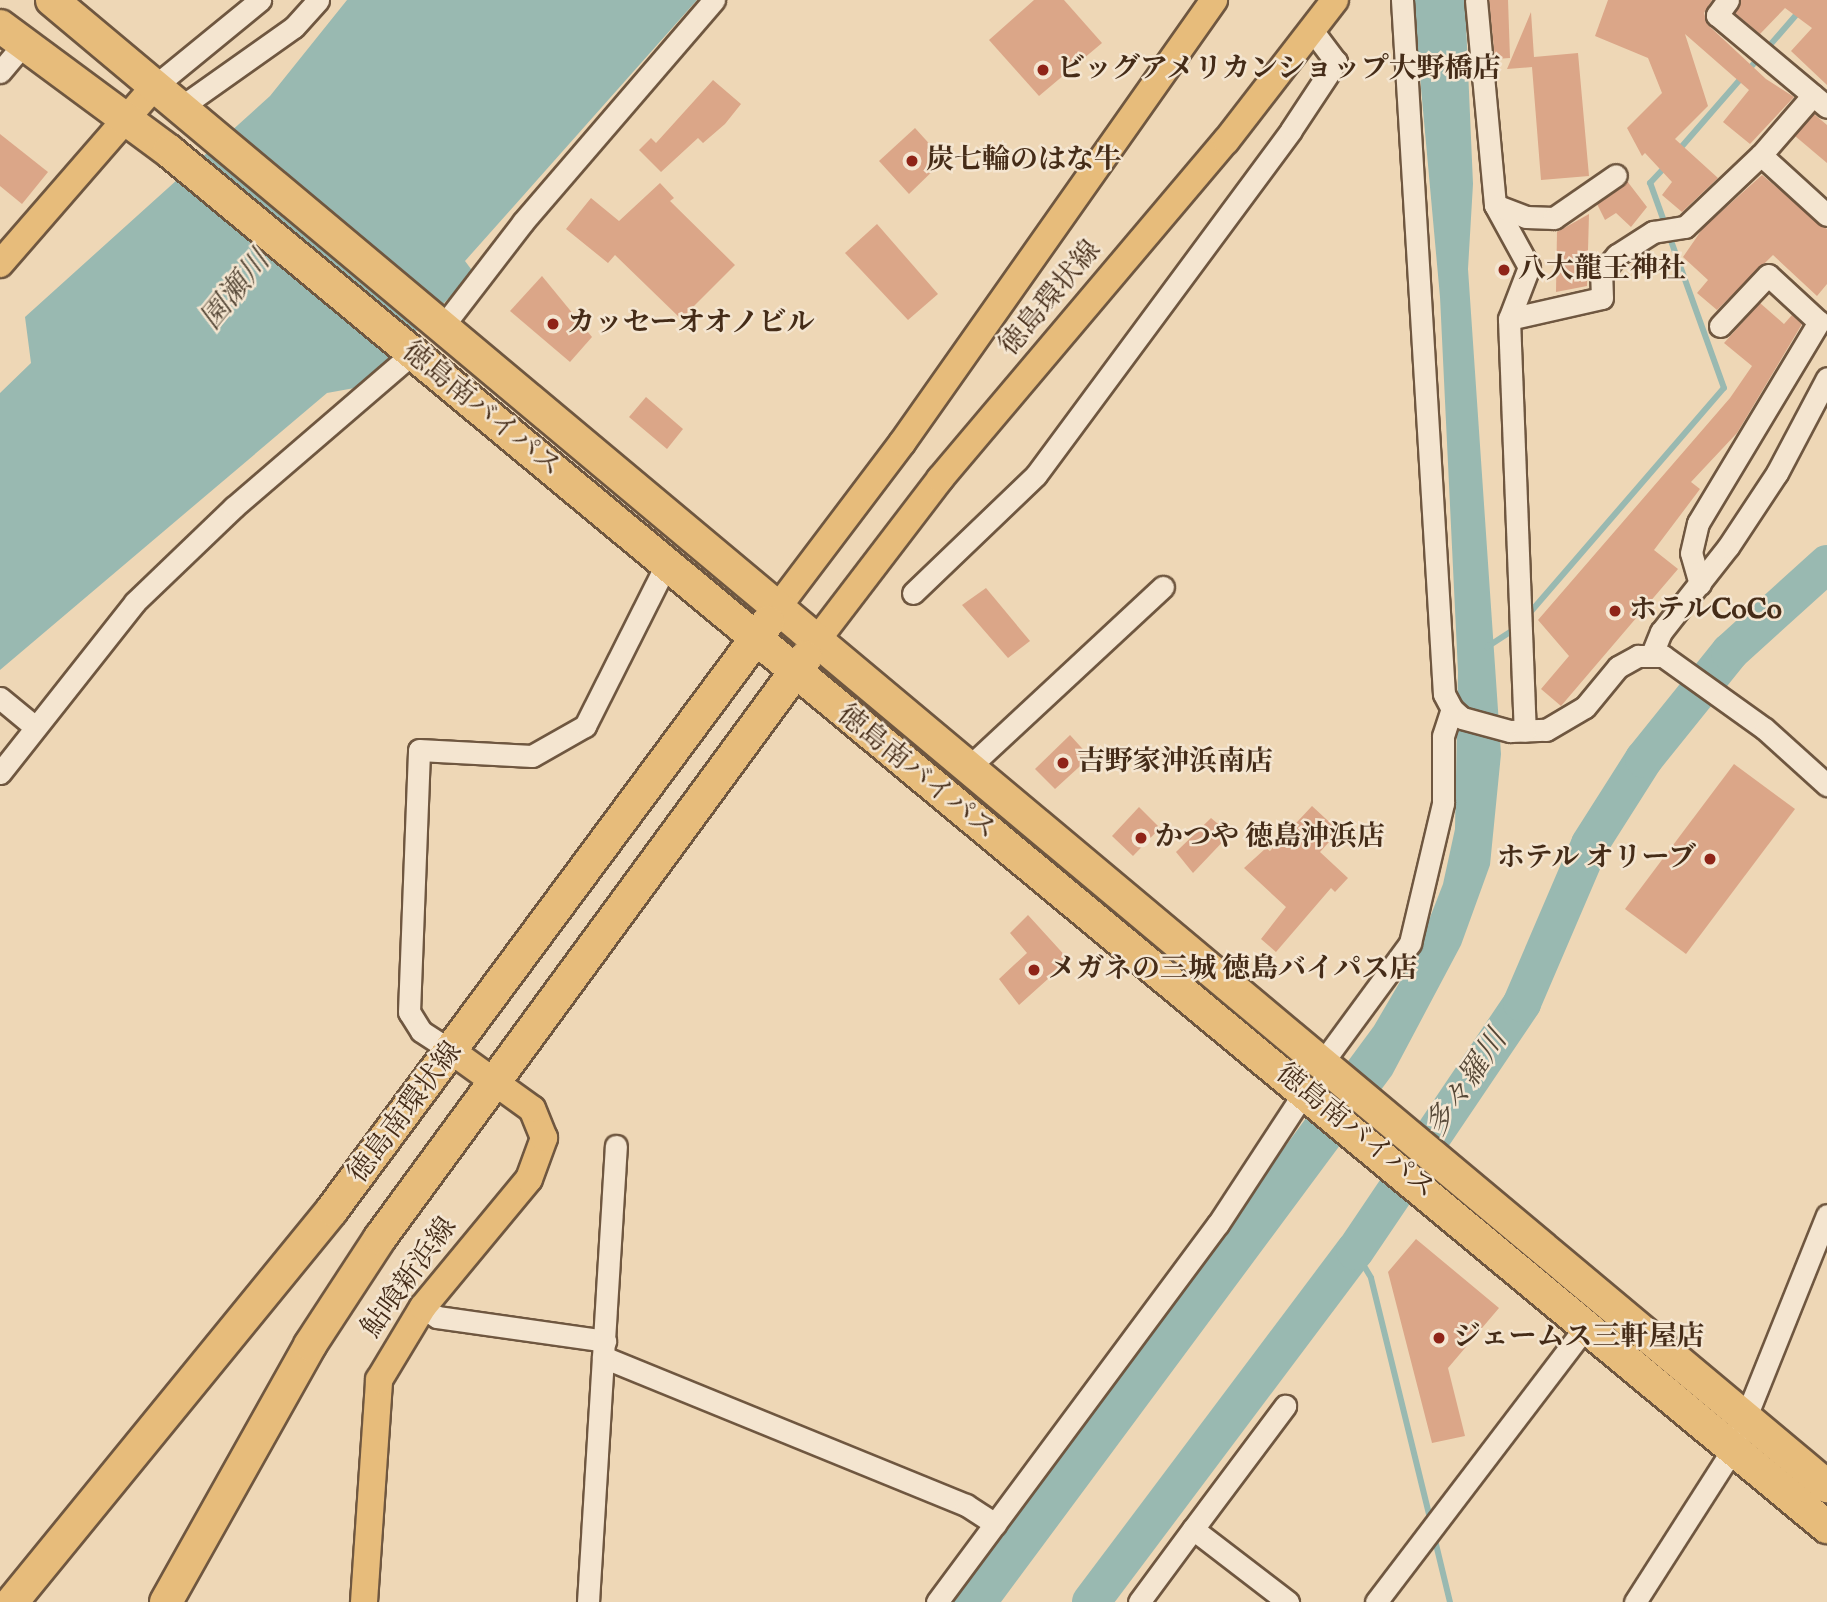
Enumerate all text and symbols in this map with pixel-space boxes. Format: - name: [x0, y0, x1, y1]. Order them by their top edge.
- place label: ビッグアメリカンショップ大野橋店: [1057, 53, 1505, 87]
- marker: ビッグアメリカンショップ大野橋店: [1035, 62, 1051, 78]
- place label: 炭七輪のはな牛: [926, 144, 1122, 178]
- marker: 炭七輪のはな牛: [904, 153, 920, 169]
- street label: 徳島環状線: [993, 235, 1109, 363]
- water label: 園瀬川: [194, 245, 278, 337]
- place label: 八大龍王神社: [1518, 253, 1686, 287]
- marker: 八大龍王神社: [1496, 262, 1512, 278]
- place label: カッセーオオノビル: [567, 307, 818, 341]
- marker: カッセーオオノビル: [545, 316, 561, 332]
- street label: 徳島南バイパス: [394, 335, 568, 485]
- place label: ホテルCoCo: [1629, 594, 1783, 628]
- marker: ホテルCoCo: [1607, 603, 1623, 619]
- street label: 徳島南バイパス: [829, 698, 1003, 848]
- place label: 吉野家沖浜南店: [1077, 746, 1273, 780]
- marker: 吉野家沖浜南店: [1055, 755, 1071, 771]
- place label: かつや 徳島沖浜店: [1155, 821, 1385, 855]
- marker: かつや 徳島沖浜店: [1133, 830, 1149, 846]
- place label: ホテル オリーブ: [1494, 842, 1696, 876]
- marker: ホテル オリーブ: [1702, 851, 1718, 867]
- place label: メガネの三城 徳島バイパス店: [1048, 953, 1418, 987]
- marker: メガネの三城 徳島バイパス店: [1026, 962, 1042, 978]
- water label: 多々羅川: [1419, 1024, 1515, 1144]
- street label: 徳島南環状線: [342, 1036, 470, 1190]
- street label: 徳島南バイパス: [1268, 1057, 1442, 1207]
- street label: 鮎喰新浜線: [355, 1211, 465, 1345]
- place label: ジェームス三軒屋店: [1453, 1321, 1705, 1355]
- marker: ジェームス三軒屋店: [1431, 1330, 1447, 1346]

